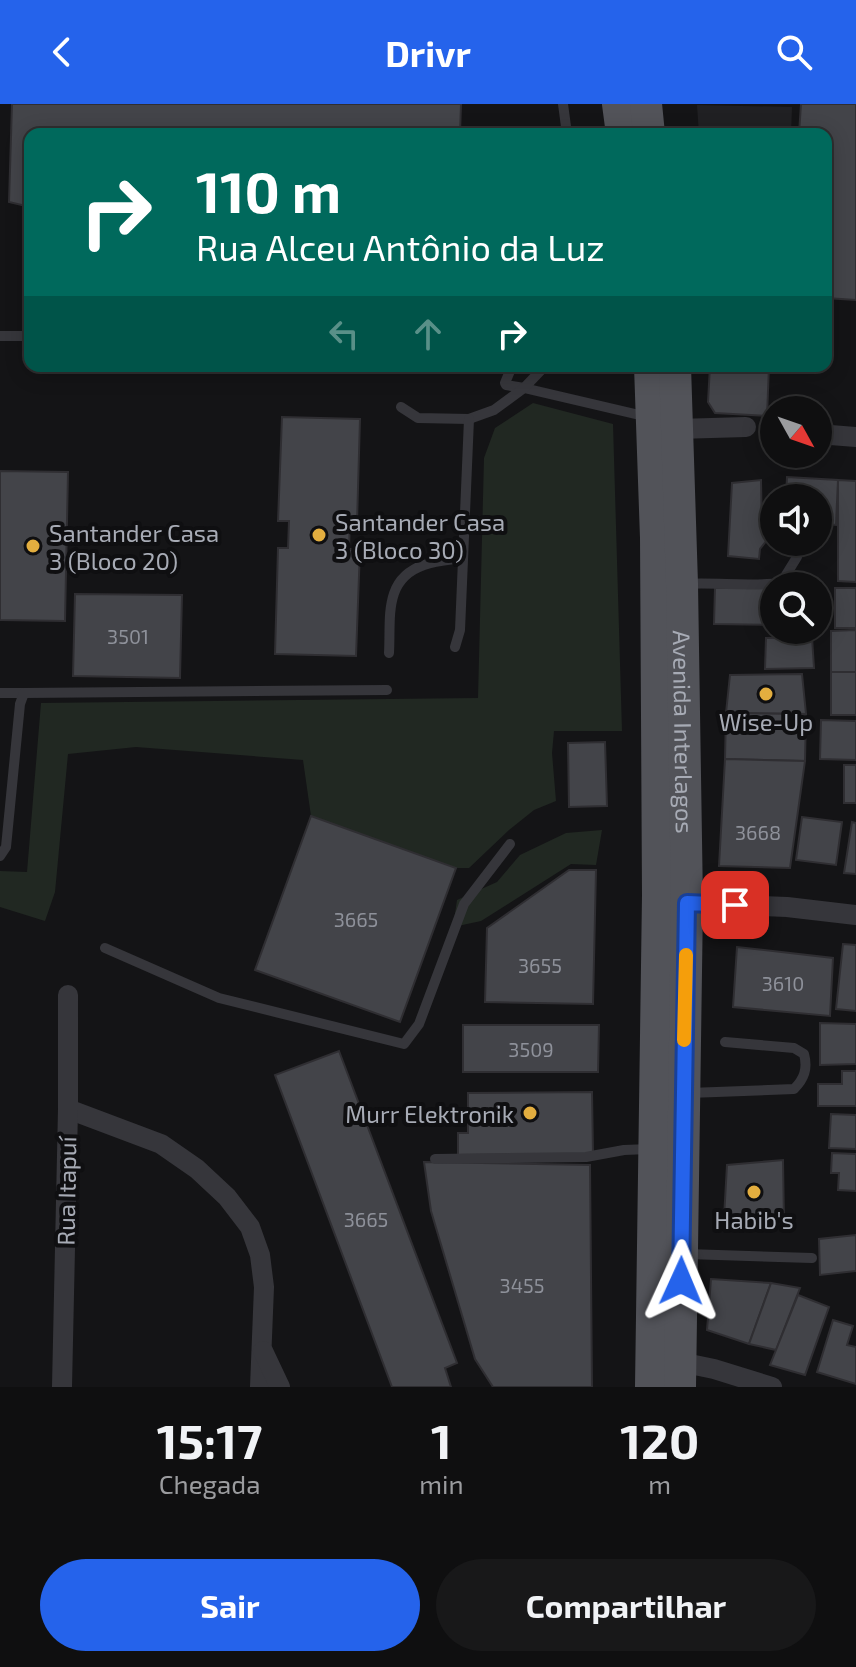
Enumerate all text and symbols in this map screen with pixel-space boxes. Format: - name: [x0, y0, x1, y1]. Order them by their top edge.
- icon: back: [40, 30, 84, 74]
- icon: search: [772, 30, 816, 74]
- text: Drivr: [385, 31, 471, 74]
- text: 110 m: [196, 157, 341, 224]
- icon: right: [64, 160, 168, 264]
- text: Rua Alceu Antônio da Luz: [196, 225, 605, 268]
- icon: left: [322, 312, 366, 356]
- icon: ahead: [406, 312, 450, 356]
- icon: right: [490, 312, 534, 356]
- north arrow: [760, 396, 832, 468]
- map controls: [760, 396, 832, 644]
- button: sound: [760, 484, 832, 556]
- place label: Santander Casa 3 (Bloco 30): [335, 507, 505, 564]
- place label: Santander Casa 3 (Bloco 20): [49, 518, 219, 575]
- marker: Santander Casa 3 (Bloco 30): [310, 526, 328, 544]
- marker: Santander Casa 3 (Bloco 20): [24, 537, 42, 555]
- button: search: [760, 572, 832, 644]
- house number: 3501: [107, 624, 149, 648]
- street label: Avenida Interlagos: [668, 630, 700, 834]
- marker: Wise-Up: [757, 685, 775, 703]
- place label: Wise-Up: [719, 707, 813, 736]
- house number: 3668: [735, 820, 781, 844]
- pin: [701, 871, 769, 939]
- icon: arrive: [713, 883, 757, 927]
- house number: 3665: [334, 907, 378, 931]
- house number: 3655: [518, 953, 562, 977]
- house number: 3610: [762, 971, 804, 995]
- house number: 3509: [508, 1037, 554, 1061]
- place label: Murr Elektronik: [345, 1099, 514, 1128]
- marker: Murr Elektronik: [521, 1104, 539, 1122]
- street label: Rua Itapuí: [51, 1135, 81, 1246]
- marker: Habib's: [745, 1183, 763, 1201]
- place label: Habib's: [714, 1205, 794, 1234]
- house number: 3665: [344, 1207, 388, 1231]
- position arrow: [639, 1239, 723, 1323]
- house number: 3455: [500, 1273, 544, 1297]
- text: 15:17: [157, 1411, 262, 1469]
- text: 1: [431, 1411, 452, 1469]
- text: 120: [620, 1411, 699, 1469]
- text: Chegada: [159, 1468, 260, 1499]
- text: min: [419, 1468, 464, 1499]
- text: m: [648, 1468, 671, 1499]
- button: Sair: [40, 1559, 420, 1651]
- button: Compartilhar: [436, 1559, 816, 1651]

